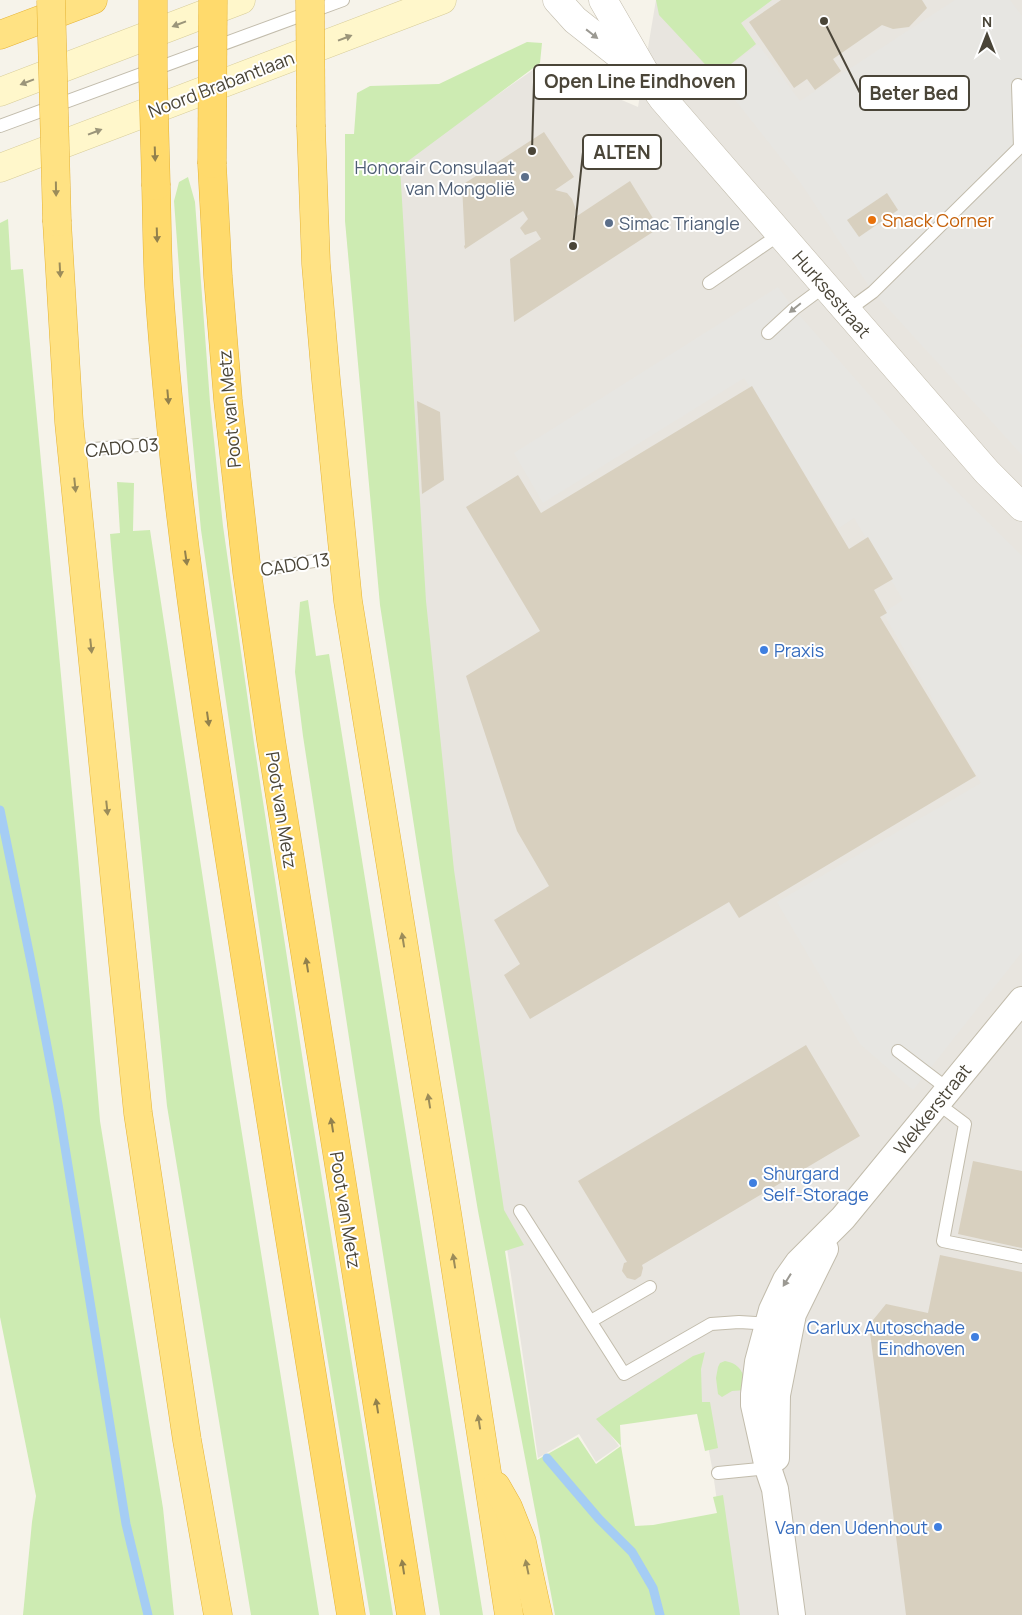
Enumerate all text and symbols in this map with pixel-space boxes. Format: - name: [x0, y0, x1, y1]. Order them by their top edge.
- north arrow: [962, 10, 1012, 60]
- text: N: [982, 12, 992, 31]
- one-way arrow: [171, 20, 186, 28]
- one-way arrow: [585, 28, 598, 39]
- one-way arrow: [338, 34, 353, 42]
- street label: Noord Brabantlaan: [144, 45, 298, 123]
- callout: Open Line Eindhoven: [534, 65, 746, 99]
- text: Open Line Eindhoven: [544, 68, 736, 94]
- callout: Beter Bed: [860, 76, 969, 110]
- one-way arrow: [19, 78, 34, 86]
- text: Beter Bed: [869, 80, 959, 106]
- one-way arrow: [88, 128, 103, 136]
- callout: ALTEN: [583, 135, 661, 169]
- text: ALTEN: [593, 139, 651, 165]
- one-way arrow: [151, 146, 159, 162]
- place label: Honorair Consulaat van Mongolië: [355, 155, 515, 200]
- marker: Honorair Consulaat van Mongolië: [519, 171, 531, 183]
- one-way arrow: [52, 181, 60, 197]
- place label: Snack Corner: [882, 208, 994, 232]
- place label: Simac Triangle: [619, 211, 740, 235]
- marker: Snack Corner: [866, 214, 878, 226]
- marker: Simac Triangle: [603, 217, 615, 229]
- one-way arrow: [154, 227, 162, 243]
- street label: Hurksestraat: [787, 245, 877, 343]
- one-way arrow: [56, 263, 64, 279]
- one-way arrow: [789, 303, 802, 314]
- street label: Poot van Metz: [212, 349, 246, 469]
- one-way arrow: [164, 389, 172, 405]
- street label: CADO 03: [84, 432, 160, 462]
- one-way arrow: [71, 477, 79, 493]
- street label: CADO 13: [259, 547, 331, 581]
- one-way arrow: [182, 551, 190, 567]
- place label: Praxis: [774, 638, 824, 662]
- one-way arrow: [87, 639, 95, 655]
- marker: Praxis: [758, 644, 770, 656]
- one-way arrow: [205, 712, 213, 728]
- street label: Poot van Metz: [261, 750, 303, 870]
- one-way arrow: [103, 800, 111, 816]
- one-way arrow: [398, 932, 406, 948]
- one-way arrow: [302, 956, 310, 972]
- street label: Wekkerstraat: [888, 1058, 976, 1160]
- one-way arrow: [424, 1092, 432, 1108]
- one-way arrow: [328, 1117, 336, 1133]
- street label: Poot van Metz: [325, 1150, 367, 1270]
- place label: Shurgard Self-Storage: [763, 1161, 869, 1206]
- marker: Shurgard Self-Storage: [747, 1177, 759, 1189]
- one-way arrow: [450, 1253, 458, 1269]
- one-way arrow: [782, 1273, 791, 1286]
- place label: Carlux Autoschade Eindhoven: [807, 1315, 965, 1360]
- marker: Carlux Autoschade Eindhoven: [969, 1331, 981, 1343]
- one-way arrow: [373, 1398, 381, 1414]
- one-way arrow: [475, 1413, 483, 1429]
- place label: Van den Udenhout: [775, 1515, 928, 1539]
- marker: Van den Udenhout: [932, 1521, 944, 1533]
- one-way arrow: [399, 1559, 407, 1575]
- one-way arrow: [523, 1560, 531, 1575]

